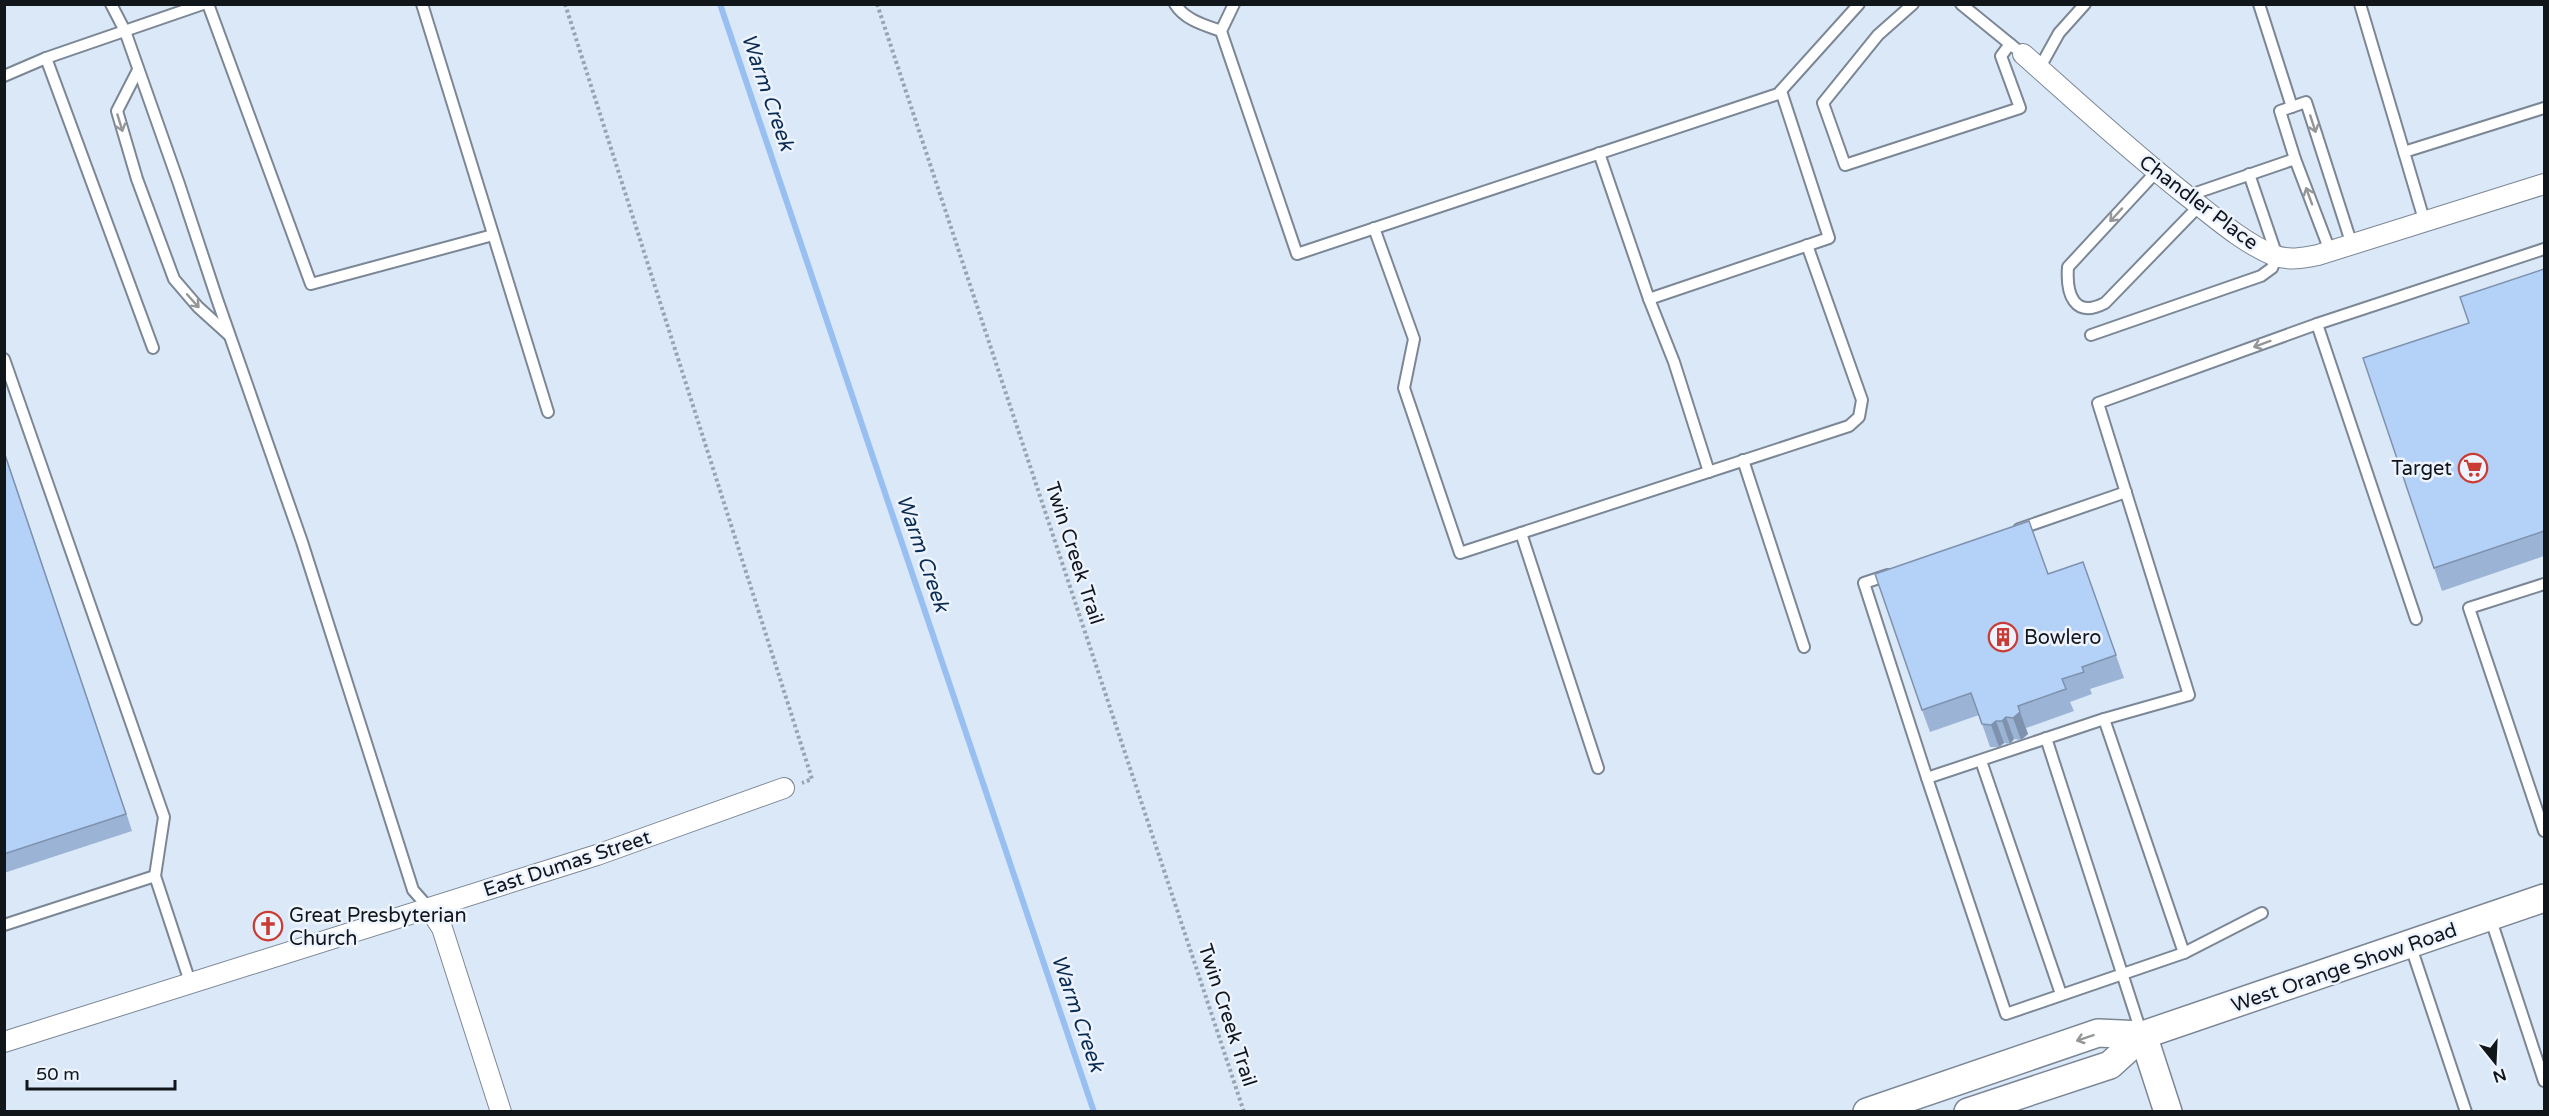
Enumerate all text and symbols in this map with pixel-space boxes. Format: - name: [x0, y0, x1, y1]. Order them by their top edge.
- water label: Warm Creek: [736, 30, 800, 156]
- one-way arrow: [115, 113, 126, 132]
- one-way arrow: [2308, 114, 2319, 133]
- street label: Chandler Place: [2134, 150, 2263, 255]
- one-way arrow: [2303, 188, 2314, 206]
- one-way arrow: [2109, 207, 2123, 222]
- one-way arrow: [186, 293, 200, 308]
- one-way arrow: [2253, 340, 2272, 351]
- supermarket icon: Target: [2457, 452, 2489, 484]
- place label: Target: [2391, 457, 2452, 481]
- street label: Twin Creek Trail: [1040, 479, 1108, 628]
- water label: Warm Creek: [891, 491, 955, 617]
- building icon: Bowlero: [1987, 621, 2019, 653]
- place label: Bowlero: [2024, 626, 2101, 650]
- street label: East Dumas Street: [480, 825, 654, 902]
- place label: Great Presbyterian Church: [289, 904, 467, 951]
- church icon: Great Presbyterian Church: [252, 910, 284, 942]
- street label: West Orange Show Road: [2228, 918, 2460, 1018]
- street label: Twin Creek Trail: [1193, 941, 1261, 1090]
- water label: Warm Creek: [1046, 951, 1110, 1077]
- north arrow: [2465, 1032, 2525, 1092]
- one-way arrow: [2076, 1033, 2095, 1044]
- scale bar: [27, 1053, 176, 1091]
- text: 50 m: [36, 1063, 80, 1085]
- text: N: [2490, 1064, 2509, 1087]

